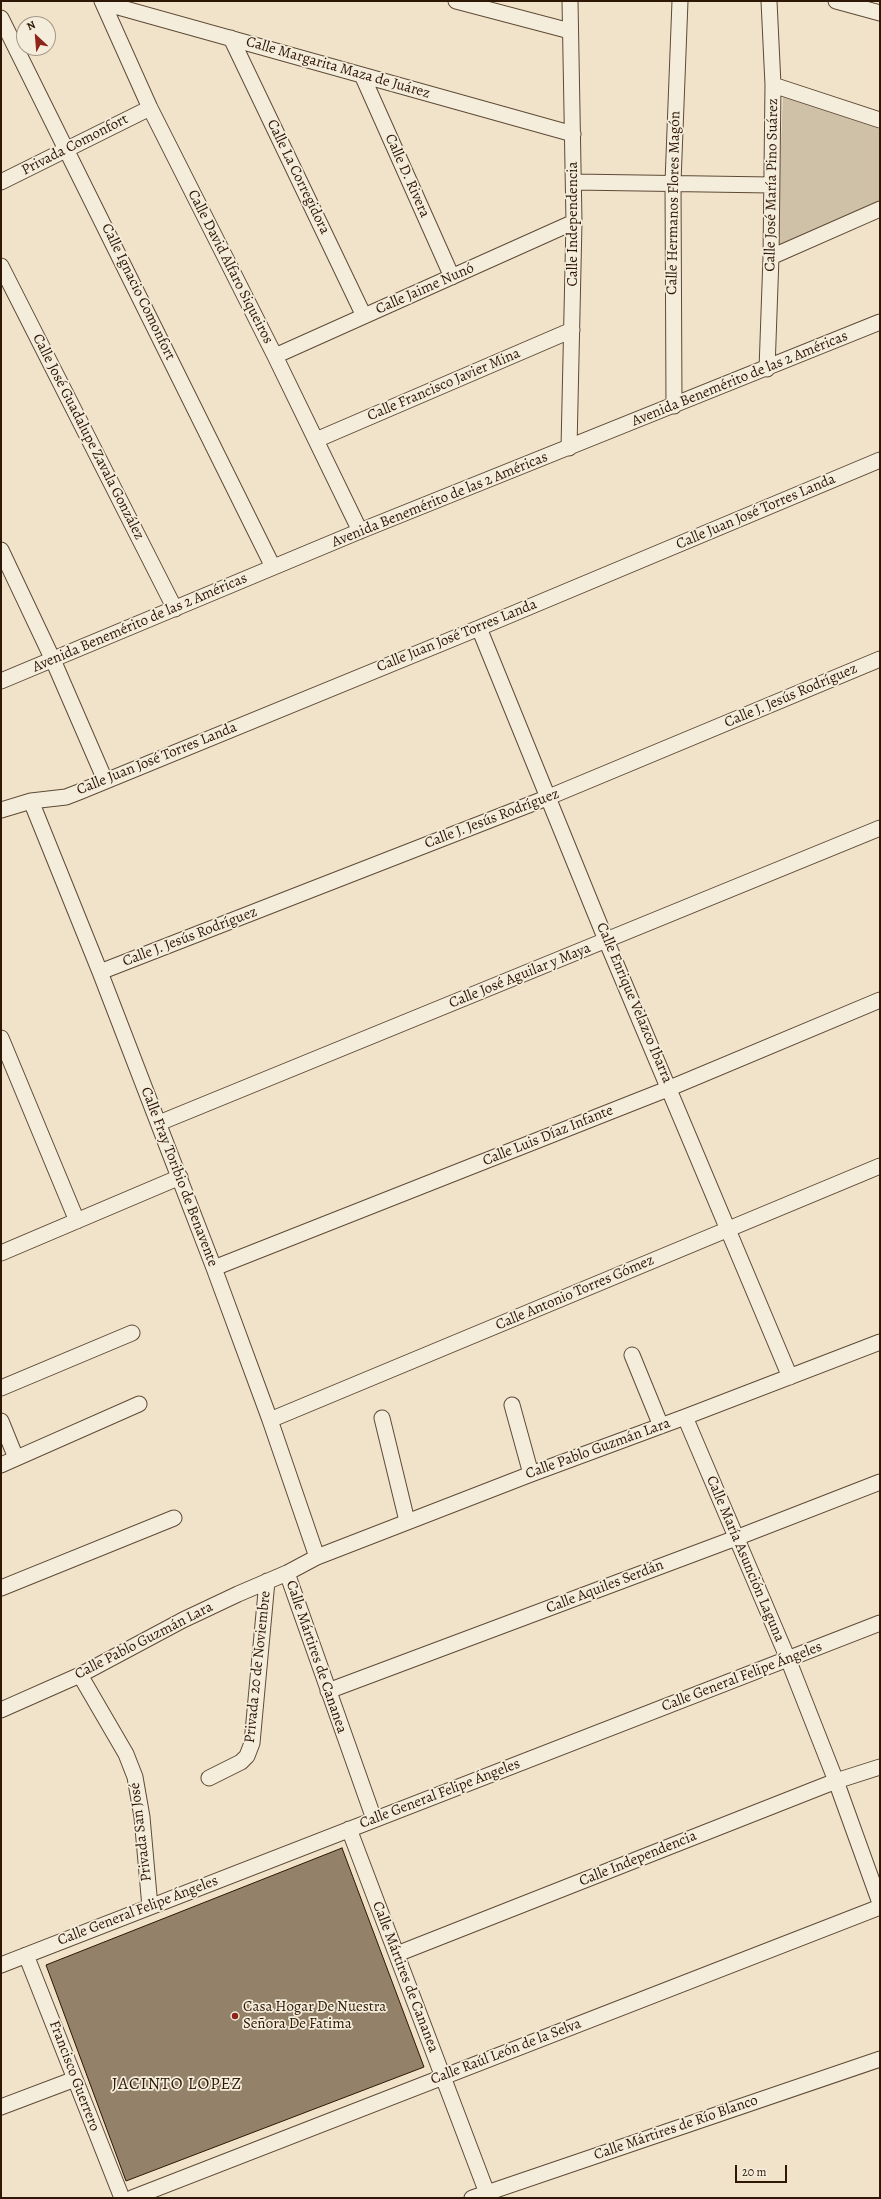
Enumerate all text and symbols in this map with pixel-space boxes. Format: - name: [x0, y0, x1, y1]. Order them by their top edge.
- north arrow: [16, 16, 56, 56]
- text: N: [24, 17, 38, 34]
- street label: Calle Margarita Maza de Juárez: [244, 33, 432, 103]
- street label: Calle José María Pino Suárez: [761, 98, 783, 272]
- street label: Privada Comonfort: [19, 110, 131, 180]
- street label: Calle Hermanos Flores Magón: [663, 111, 685, 295]
- street label: Calle La Corregidora: [262, 117, 334, 237]
- street label: Calle D. Rivera: [381, 131, 433, 221]
- street label: Calle Independencia: [564, 161, 582, 287]
- street label: Calle David Alfaro Siqueiros: [183, 187, 277, 347]
- street label: Calle Ignacio Comonfort: [97, 221, 179, 363]
- street label: Calle Jaime Nunó: [373, 259, 477, 319]
- street label: Avenida Benemérito de las 2 Américas: [629, 327, 851, 431]
- street label: Calle José Guadalupe Zavala González: [28, 331, 148, 543]
- street label: Calle Francisco Javier Mina: [365, 345, 523, 425]
- street label: Avenida Benemérito de las 2 Américas: [329, 448, 551, 552]
- street label: Calle Juan José Torres Landa: [674, 470, 838, 554]
- street label: Avenida Benemérito de las 2 Américas: [30, 569, 250, 677]
- street label: Calle Juan José Torres Landa: [374, 596, 540, 676]
- street label: Calle J. Jesús Rodríguez: [722, 660, 860, 732]
- street label: Calle Juan José Torres Landa: [74, 719, 240, 799]
- street label: Calle J. Jesús Rodríguez: [422, 785, 562, 853]
- street label: Calle J. Jesús Rodríguez: [120, 903, 260, 971]
- street label: Calle Enrique Velazco Ibarra: [592, 920, 676, 1086]
- street label: Calle José Aguilar y Maya: [447, 939, 593, 1013]
- street label: Calle Fray Toribio de Benavente: [136, 1085, 222, 1269]
- street label: Calle Luis Díaz Infante: [480, 1102, 616, 1170]
- street label: Calle Antonio Torres Gómez: [493, 1251, 657, 1335]
- street label: Calle Pablo Guzmán Lara: [523, 1414, 673, 1484]
- street label: Calle María Asunción Laguna: [702, 1473, 788, 1645]
- street label: Calle Aquiles Serdán: [544, 1556, 666, 1618]
- street label: Calle Mártires de Cananea: [281, 1578, 351, 1736]
- street label: Privada 20 de Noviembre: [241, 1590, 275, 1744]
- street label: Calle Pablo Guzmán Lara: [72, 1598, 216, 1684]
- street label: Calle General Felipe Ángeles: [659, 1638, 825, 1716]
- street label: Calle General Felipe Ángeles: [357, 1755, 523, 1833]
- street label: Privada San José: [126, 1781, 156, 1883]
- street label: Calle Independencia: [577, 1827, 699, 1891]
- street label: Calle General Felipe Ángeles: [55, 1872, 221, 1950]
- street label: Calle Mártires de Cananea: [368, 1899, 442, 2055]
- place label: Casa Hogar De Nuestra Señora De Fatima: [243, 1998, 386, 2033]
- marker: Casa Hogar De Nuestra Señora De Fatima: [230, 2011, 240, 2021]
- street label: Calle Raúl León de la Selva: [428, 2015, 584, 2089]
- street label: Francisco Guerrero: [45, 2018, 103, 2134]
- district label: JACINTO LOPEZ: [112, 2075, 242, 2095]
- street label: Calle Mártires de Río Blanco: [592, 2091, 760, 2165]
- scale bar: [737, 2157, 789, 2183]
- text: 20 m: [742, 2164, 766, 2180]

